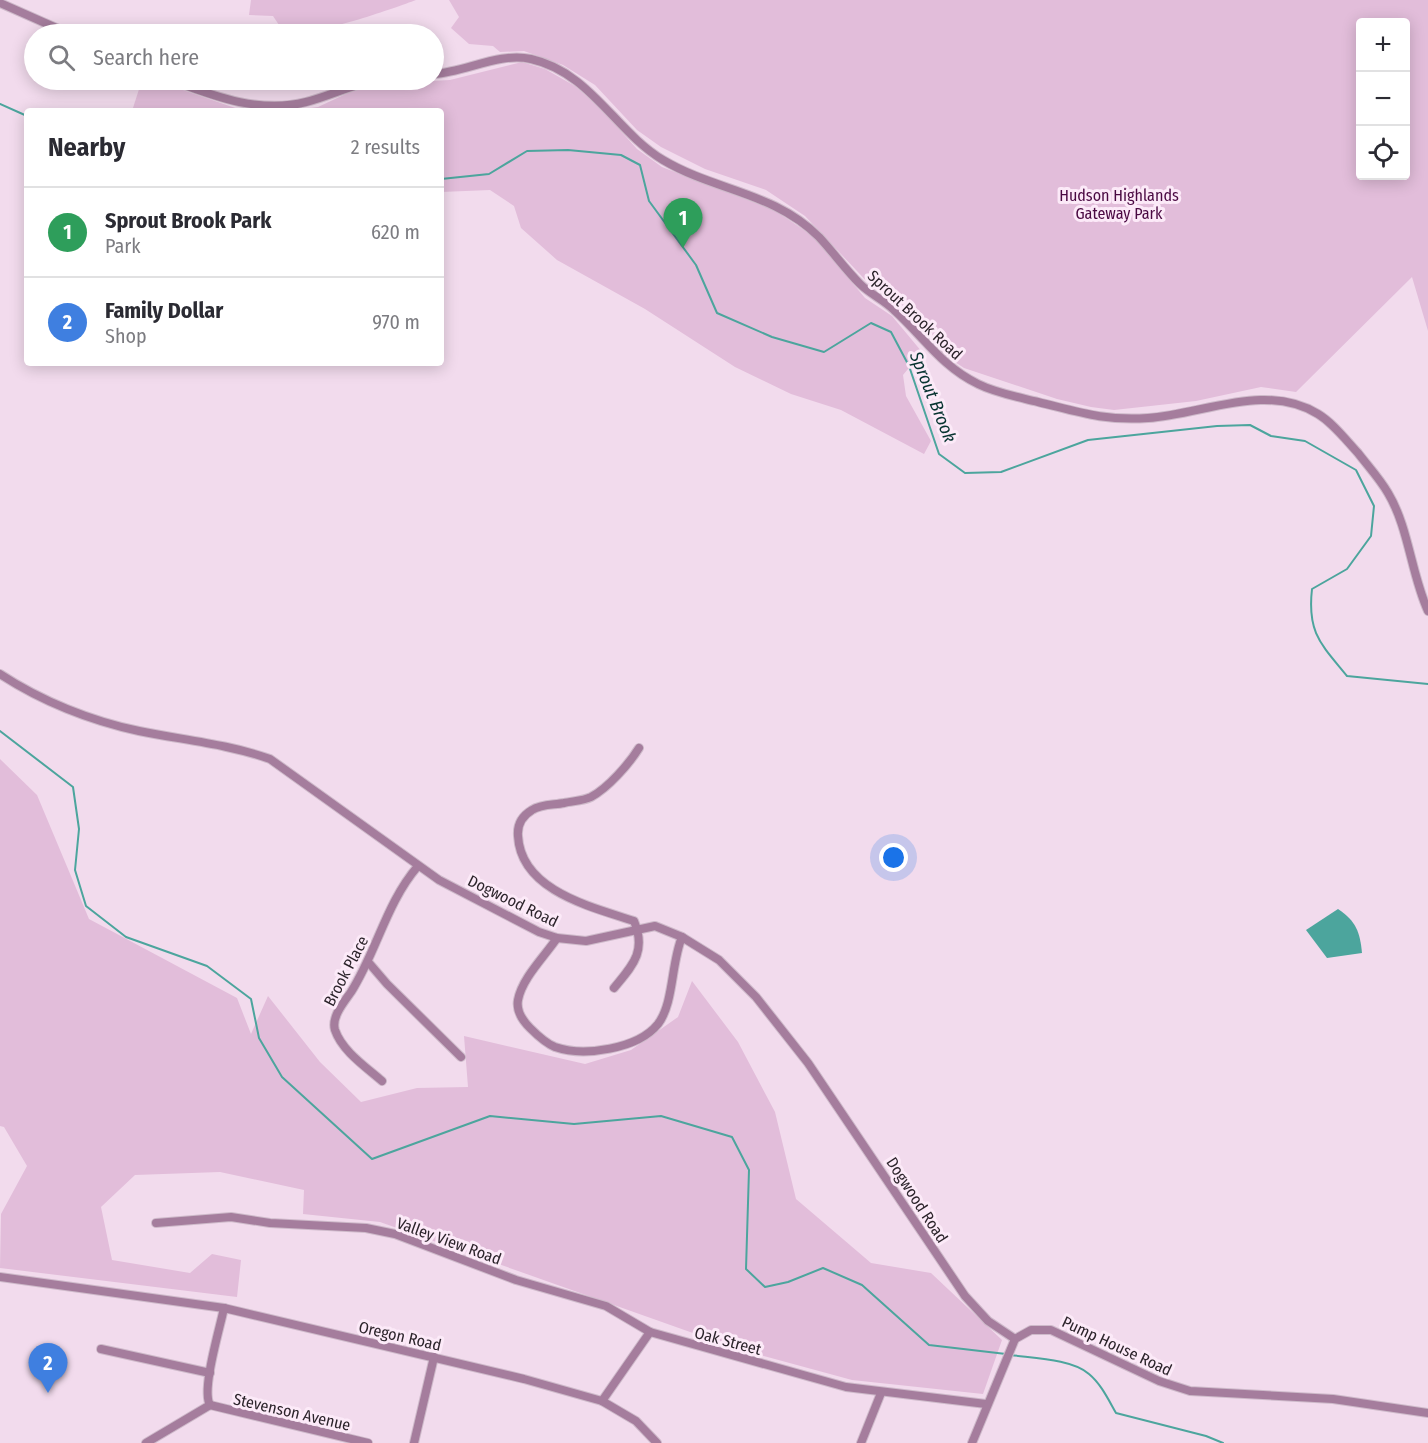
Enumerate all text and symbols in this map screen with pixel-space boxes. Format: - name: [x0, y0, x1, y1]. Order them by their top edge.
- map controls: [1356, 18, 1410, 180]
- button: +: [1356, 18, 1410, 72]
- search box: [24, 24, 444, 90]
- icon: search: [45, 41, 78, 74]
- text: Search here: [93, 44, 199, 71]
- button: −: [1356, 72, 1410, 126]
- button: locate: [1356, 126, 1410, 180]
- text: Nearby: [48, 132, 125, 163]
- text: 2 results: [351, 135, 420, 159]
- park label: Hudson Highlands Gateway Park: [1059, 186, 1179, 223]
- pin: 1: [664, 198, 702, 248]
- text: Sprout Brook Park: [105, 207, 271, 234]
- text: 1: [63, 220, 72, 244]
- text: 620 m: [371, 220, 420, 244]
- text: Park: [105, 234, 141, 258]
- street label: Sprout Brook Road: [864, 266, 966, 364]
- text: Family Dollar: [105, 297, 223, 324]
- text: 2: [63, 310, 72, 334]
- text: 970 m: [372, 310, 420, 334]
- text: Shop: [105, 324, 147, 348]
- water label: Sprout Brook: [904, 347, 961, 446]
- your location: [879, 843, 908, 872]
- street label: Dogwood Road: [465, 871, 561, 931]
- street label: Brook Place: [320, 933, 372, 1009]
- street label: Dogwood Road: [882, 1154, 952, 1246]
- street label: Valley View Road: [394, 1213, 504, 1269]
- street label: Pump House Road: [1059, 1312, 1175, 1380]
- street label: Oregon Road: [357, 1317, 443, 1355]
- street label: Oak Street: [693, 1323, 764, 1359]
- pin: 2: [28, 1344, 68, 1393]
- street label: Stevenson Avenue: [232, 1389, 353, 1435]

